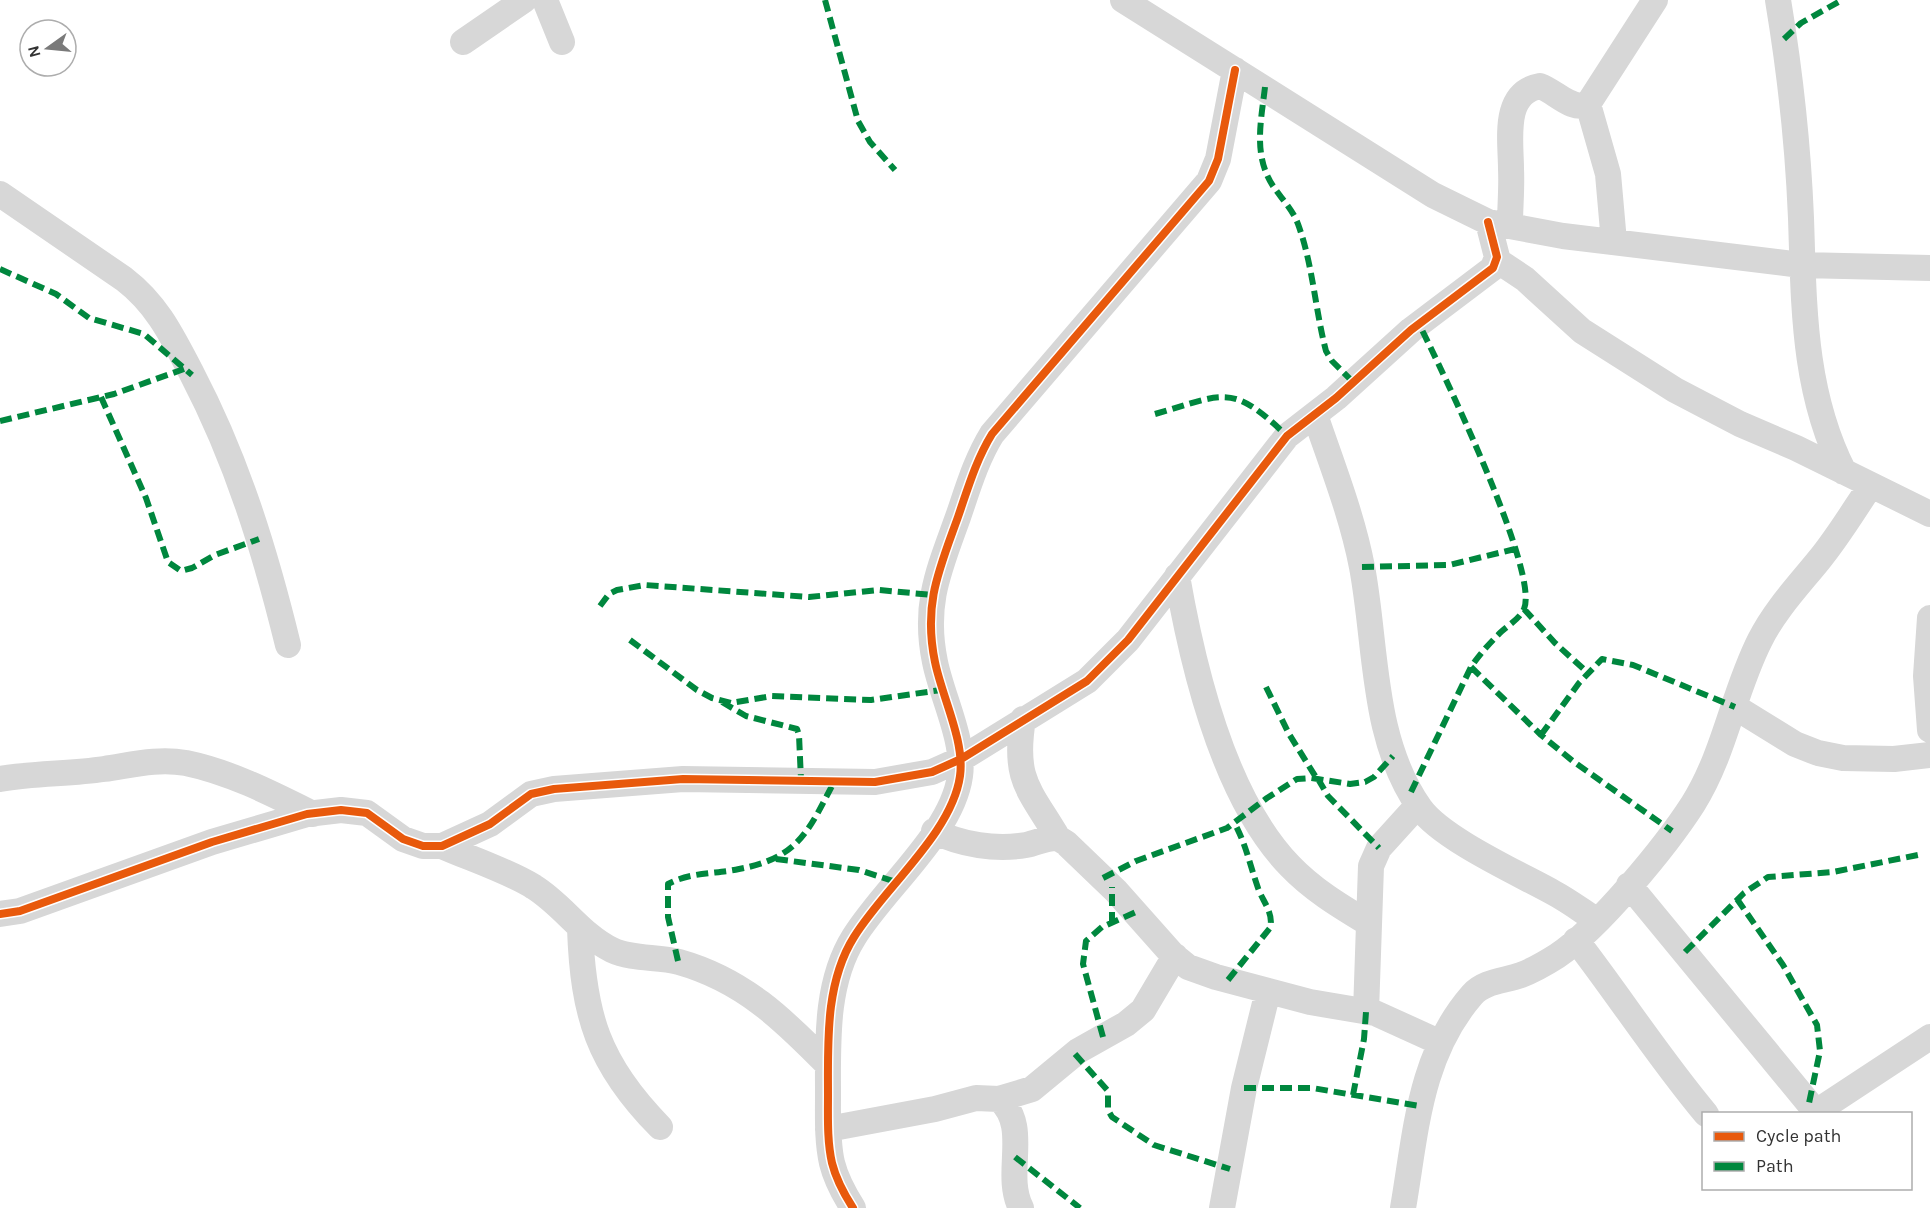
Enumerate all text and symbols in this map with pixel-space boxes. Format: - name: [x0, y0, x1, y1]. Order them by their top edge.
- north arrow: [18, 18, 78, 78]
- text: N: [23, 44, 45, 60]
- legend: [1702, 1112, 1912, 1190]
- text: Cycle path: [1756, 1125, 1841, 1147]
- text: Path: [1756, 1155, 1794, 1177]

